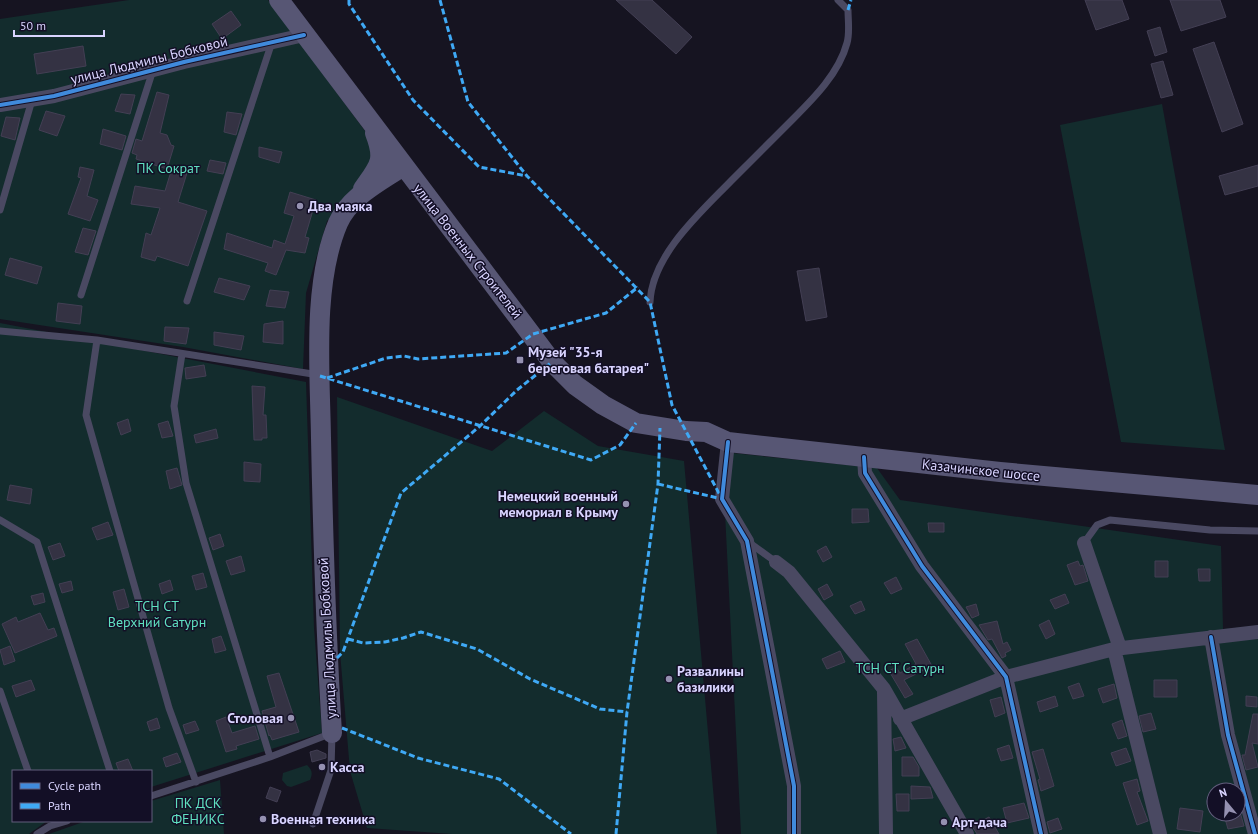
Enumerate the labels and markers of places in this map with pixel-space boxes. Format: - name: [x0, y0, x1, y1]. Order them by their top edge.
- place label: Два маяка: [308, 197, 372, 215]
- marker: Два маяка: [295, 201, 305, 211]
- place label: Музей "35-я береговая батарея": [528, 343, 649, 377]
- marker: Музей "35-я береговая батарея": [515, 355, 525, 365]
- place label: Немецкий военный мемориал в Крыму: [498, 487, 618, 521]
- marker: Немецкий военный мемориал в Крыму: [621, 499, 631, 509]
- place label: Развалины базилики: [677, 662, 744, 696]
- marker: Развалины базилики: [664, 674, 674, 684]
- place label: Столовая: [227, 709, 283, 727]
- marker: Столовая: [286, 713, 296, 723]
- place label: Касса: [330, 758, 365, 776]
- marker: Касса: [317, 762, 327, 772]
- place label: Военная техника: [271, 810, 375, 828]
- place label: Арт-дача: [952, 813, 1007, 831]
- marker: Военная техника: [258, 814, 268, 824]
- marker: Арт-дача: [939, 817, 949, 827]

